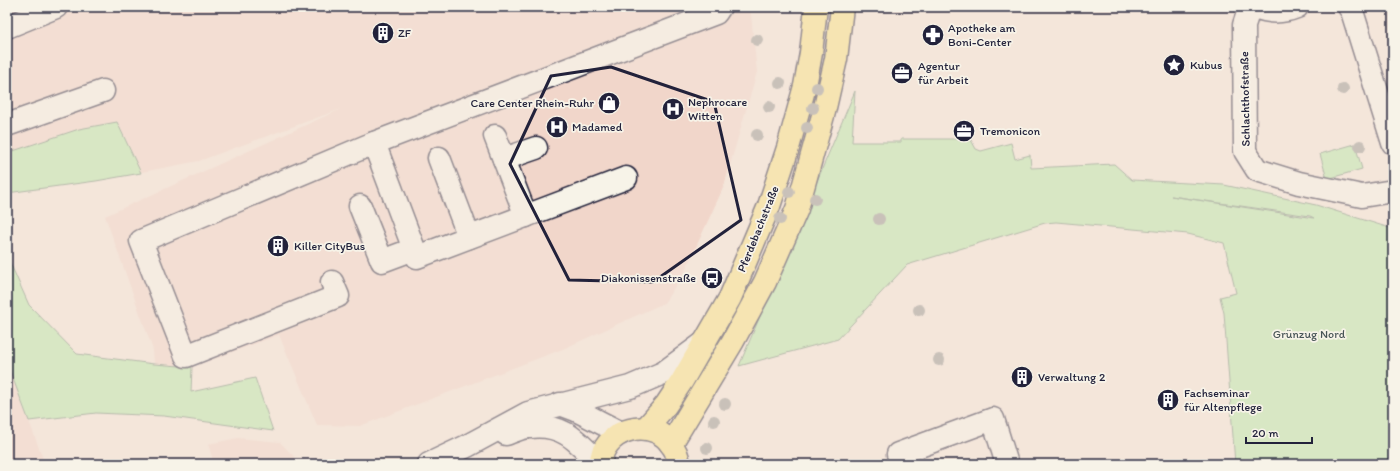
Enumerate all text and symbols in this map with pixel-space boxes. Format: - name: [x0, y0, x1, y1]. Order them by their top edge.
- building icon: ZF: [370, 20, 396, 46]
- place label: Apotheke am Boni-Center: [948, 21, 1016, 49]
- pharmacy icon: Apotheke am Boni-Center: [920, 22, 946, 48]
- place label: ZF: [398, 26, 412, 40]
- street label: Schlachthofstraße: [1237, 51, 1253, 147]
- place icon: Kubus: [1161, 52, 1187, 78]
- place label: Kubus: [1190, 58, 1222, 72]
- place label: Agentur für Arbeit: [918, 59, 969, 87]
- office icon: Agentur für Arbeit: [889, 60, 915, 86]
- shop icon: Care Center Rhein-Ruhr: [596, 90, 622, 116]
- place label: Nephrocare Witten: [688, 95, 748, 123]
- place label: Care Center Rhein-Ruhr: [470, 96, 594, 110]
- hospital icon: Nephrocare Witten: [660, 96, 686, 122]
- hospital icon: Madamed: [544, 114, 570, 140]
- office icon: Tremonicon: [951, 118, 977, 144]
- place label: Madamed: [572, 120, 623, 134]
- place label: Tremonicon: [980, 124, 1041, 138]
- street label: Pferdebachstraße: [734, 184, 782, 274]
- building icon: Killer CityBus: [265, 233, 291, 259]
- place label: Killer CityBus: [294, 239, 365, 253]
- bus stop icon: Diakonissenstraße: [699, 265, 725, 291]
- place label: Diakonissenstraße: [601, 271, 696, 285]
- park label: Grünzug Nord: [1273, 327, 1346, 341]
- building icon: Verwaltung 2: [1009, 364, 1035, 390]
- place label: Verwaltung 2: [1038, 370, 1106, 384]
- place label: Fachseminar für Altenpflege: [1184, 386, 1262, 414]
- building icon: Fachseminar für Altenpflege: [1155, 387, 1181, 413]
- scale bar: [1246, 419, 1312, 445]
- text: 20 m: [1252, 426, 1279, 440]

